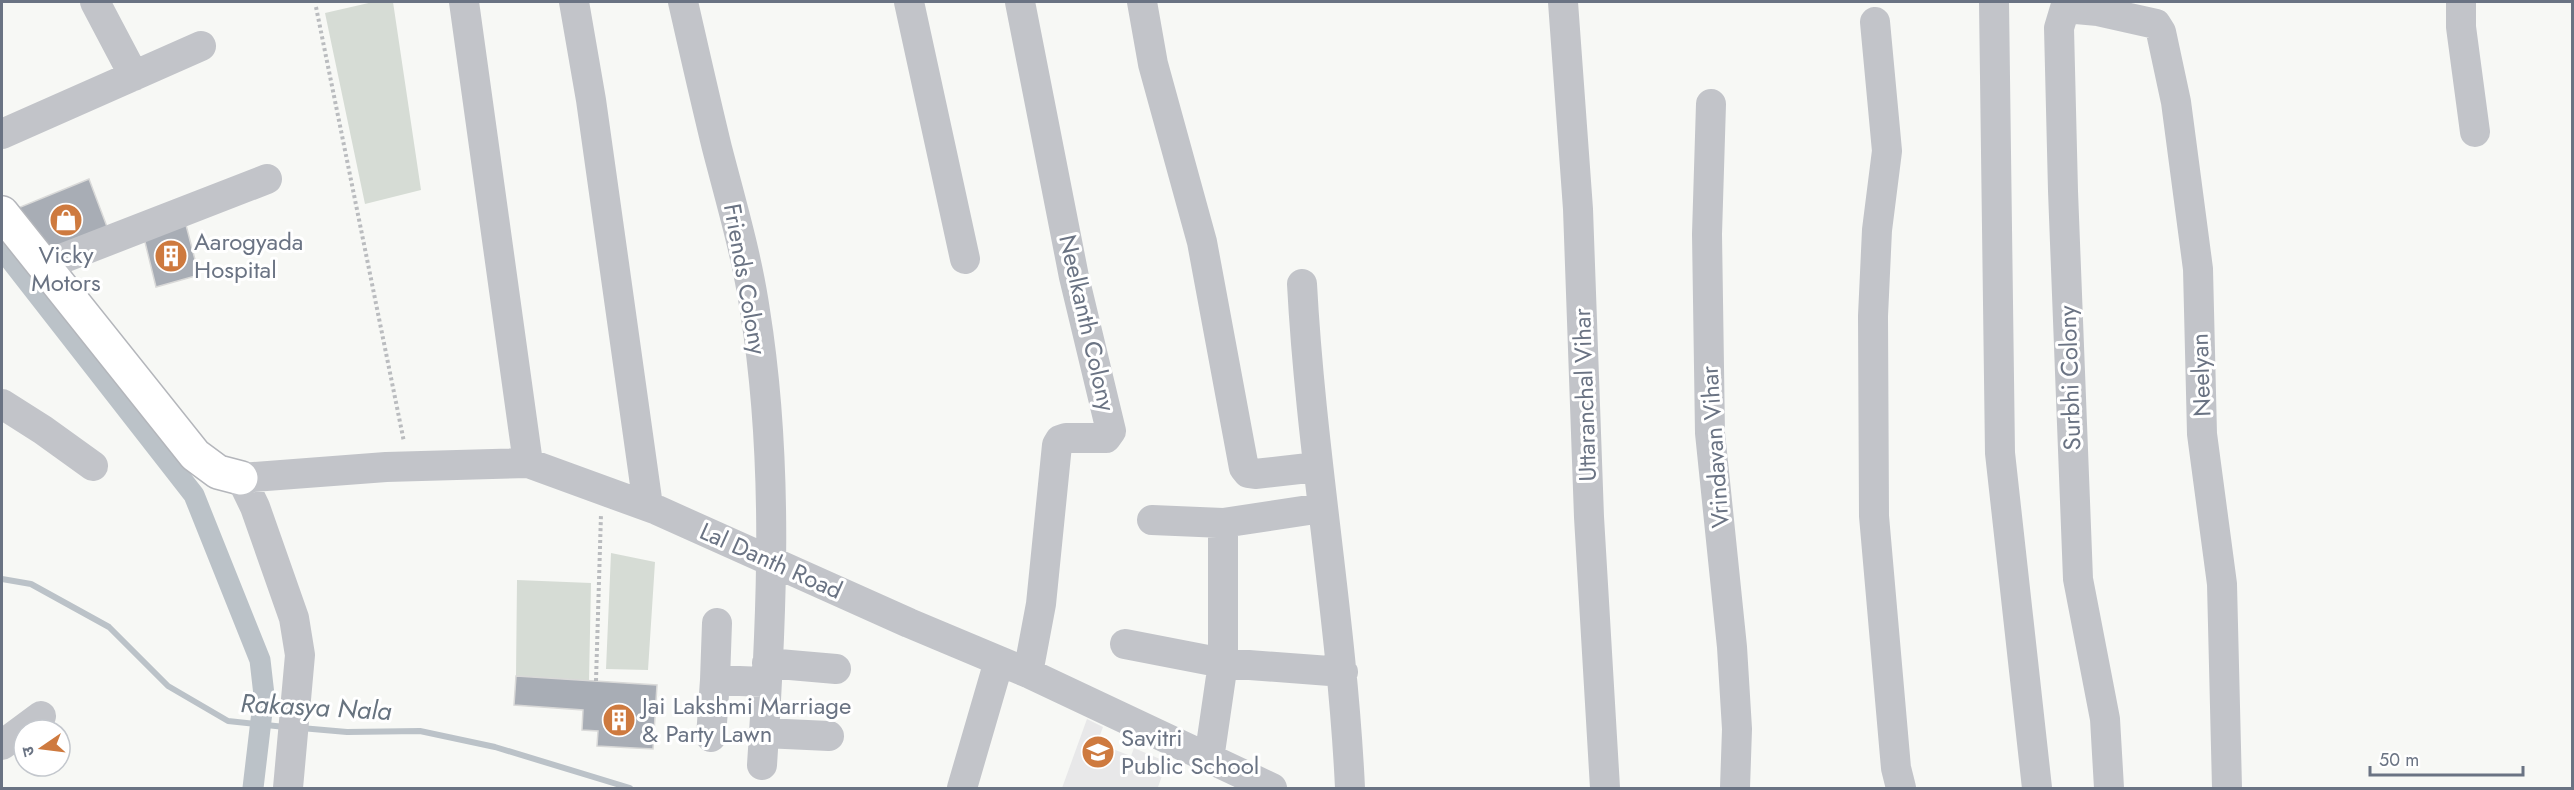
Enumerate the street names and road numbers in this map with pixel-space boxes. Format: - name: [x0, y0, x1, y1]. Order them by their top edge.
- street label: Friends Colony: [715, 201, 776, 358]
- street label: Neelkanth Colony: [1050, 231, 1125, 415]
- street label: Surbhi Colony: [2049, 305, 2090, 451]
- street label: Uttaranchal Vihar: [1564, 307, 1605, 482]
- street label: Neelyan: [2182, 333, 2219, 417]
- street label: Vrindavan Vihar: [1691, 364, 1738, 529]
- street label: Lal Danth Road: [694, 513, 848, 608]

